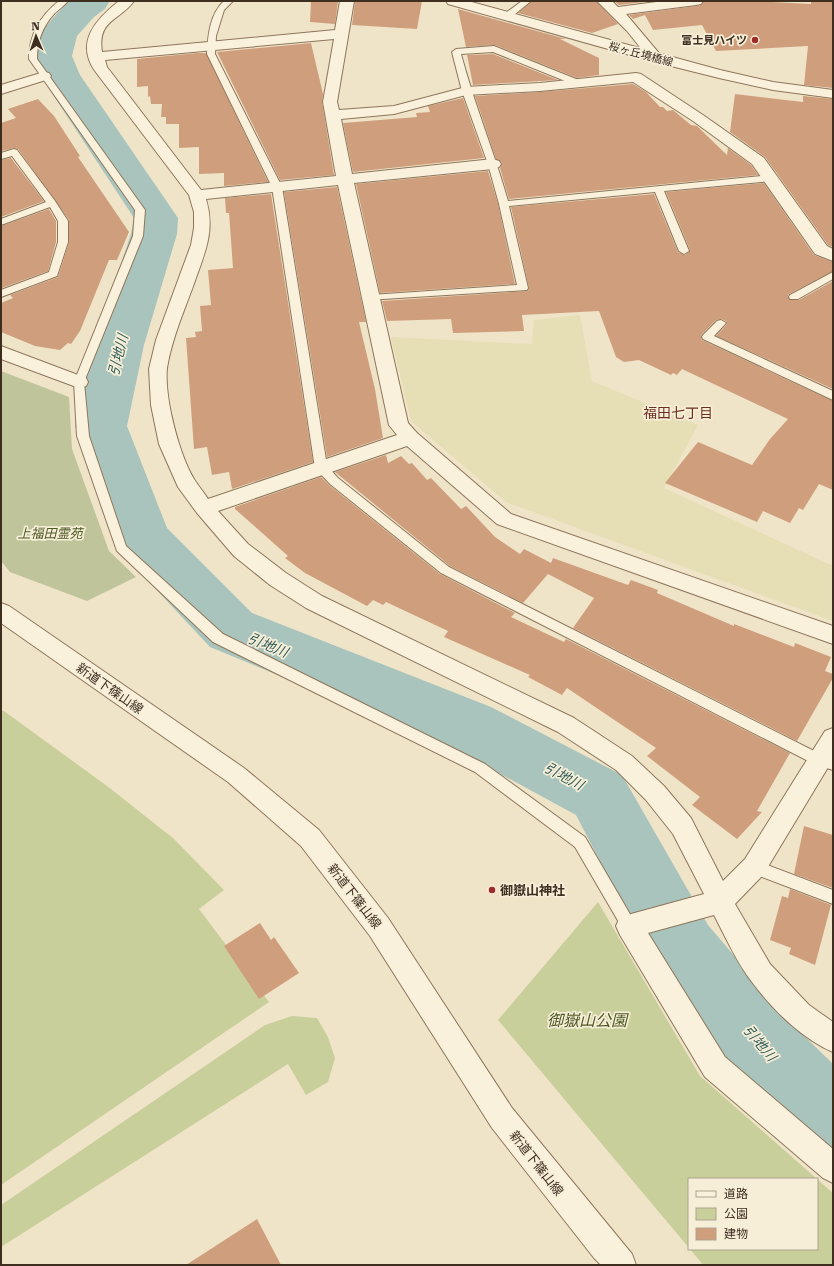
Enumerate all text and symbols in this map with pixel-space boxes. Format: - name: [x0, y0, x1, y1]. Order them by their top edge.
- north arrow: [16, 16, 56, 56]
- text: N: [31, 20, 41, 33]
- place label: 富士見ハイツ: [681, 34, 747, 47]
- marker: 富士見ハイツ: [750, 35, 760, 45]
- street label: 桜ヶ丘境橋線: [607, 40, 674, 69]
- water label: 引地川: [105, 331, 131, 377]
- district label: 福田七丁目: [643, 405, 713, 421]
- park label: 上福田霊苑: [17, 526, 84, 541]
- water label: 引地川: [246, 630, 292, 661]
- street label: 新道下篠山線: [73, 660, 146, 717]
- water label: 引地川: [542, 759, 588, 794]
- street label: 新道下篠山線: [325, 861, 385, 932]
- place label: 御嶽山神社: [500, 883, 565, 898]
- marker: 御嶽山神社: [487, 885, 497, 895]
- park label: 御嶽山公園: [547, 1011, 629, 1030]
- water label: 引地川: [740, 1022, 781, 1066]
- street label: 新道下篠山線: [507, 1128, 567, 1199]
- legend: [688, 1178, 818, 1250]
- text: 道路: [724, 1187, 748, 1201]
- text: 公園: [724, 1207, 748, 1221]
- text: 建物: [724, 1227, 748, 1241]

